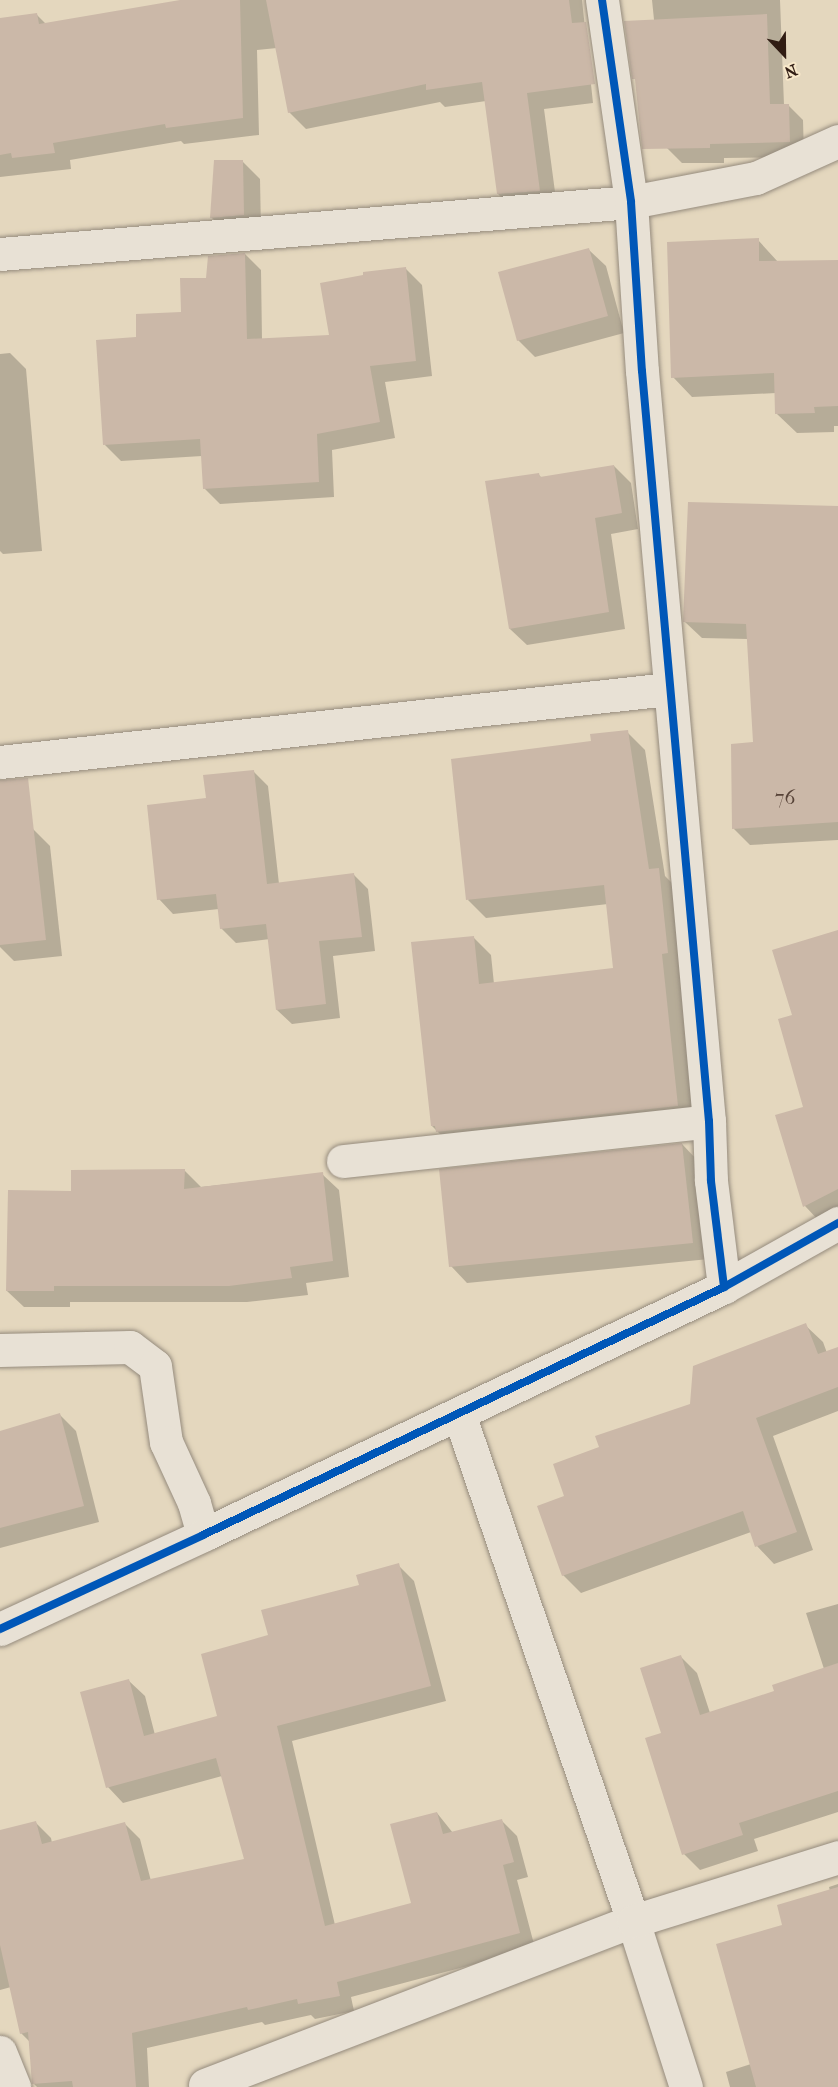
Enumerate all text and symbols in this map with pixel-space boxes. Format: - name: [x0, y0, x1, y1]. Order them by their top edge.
- north arrow: [754, 24, 814, 84]
- text: N: [782, 60, 800, 82]
- house number: 76: [775, 785, 795, 809]

